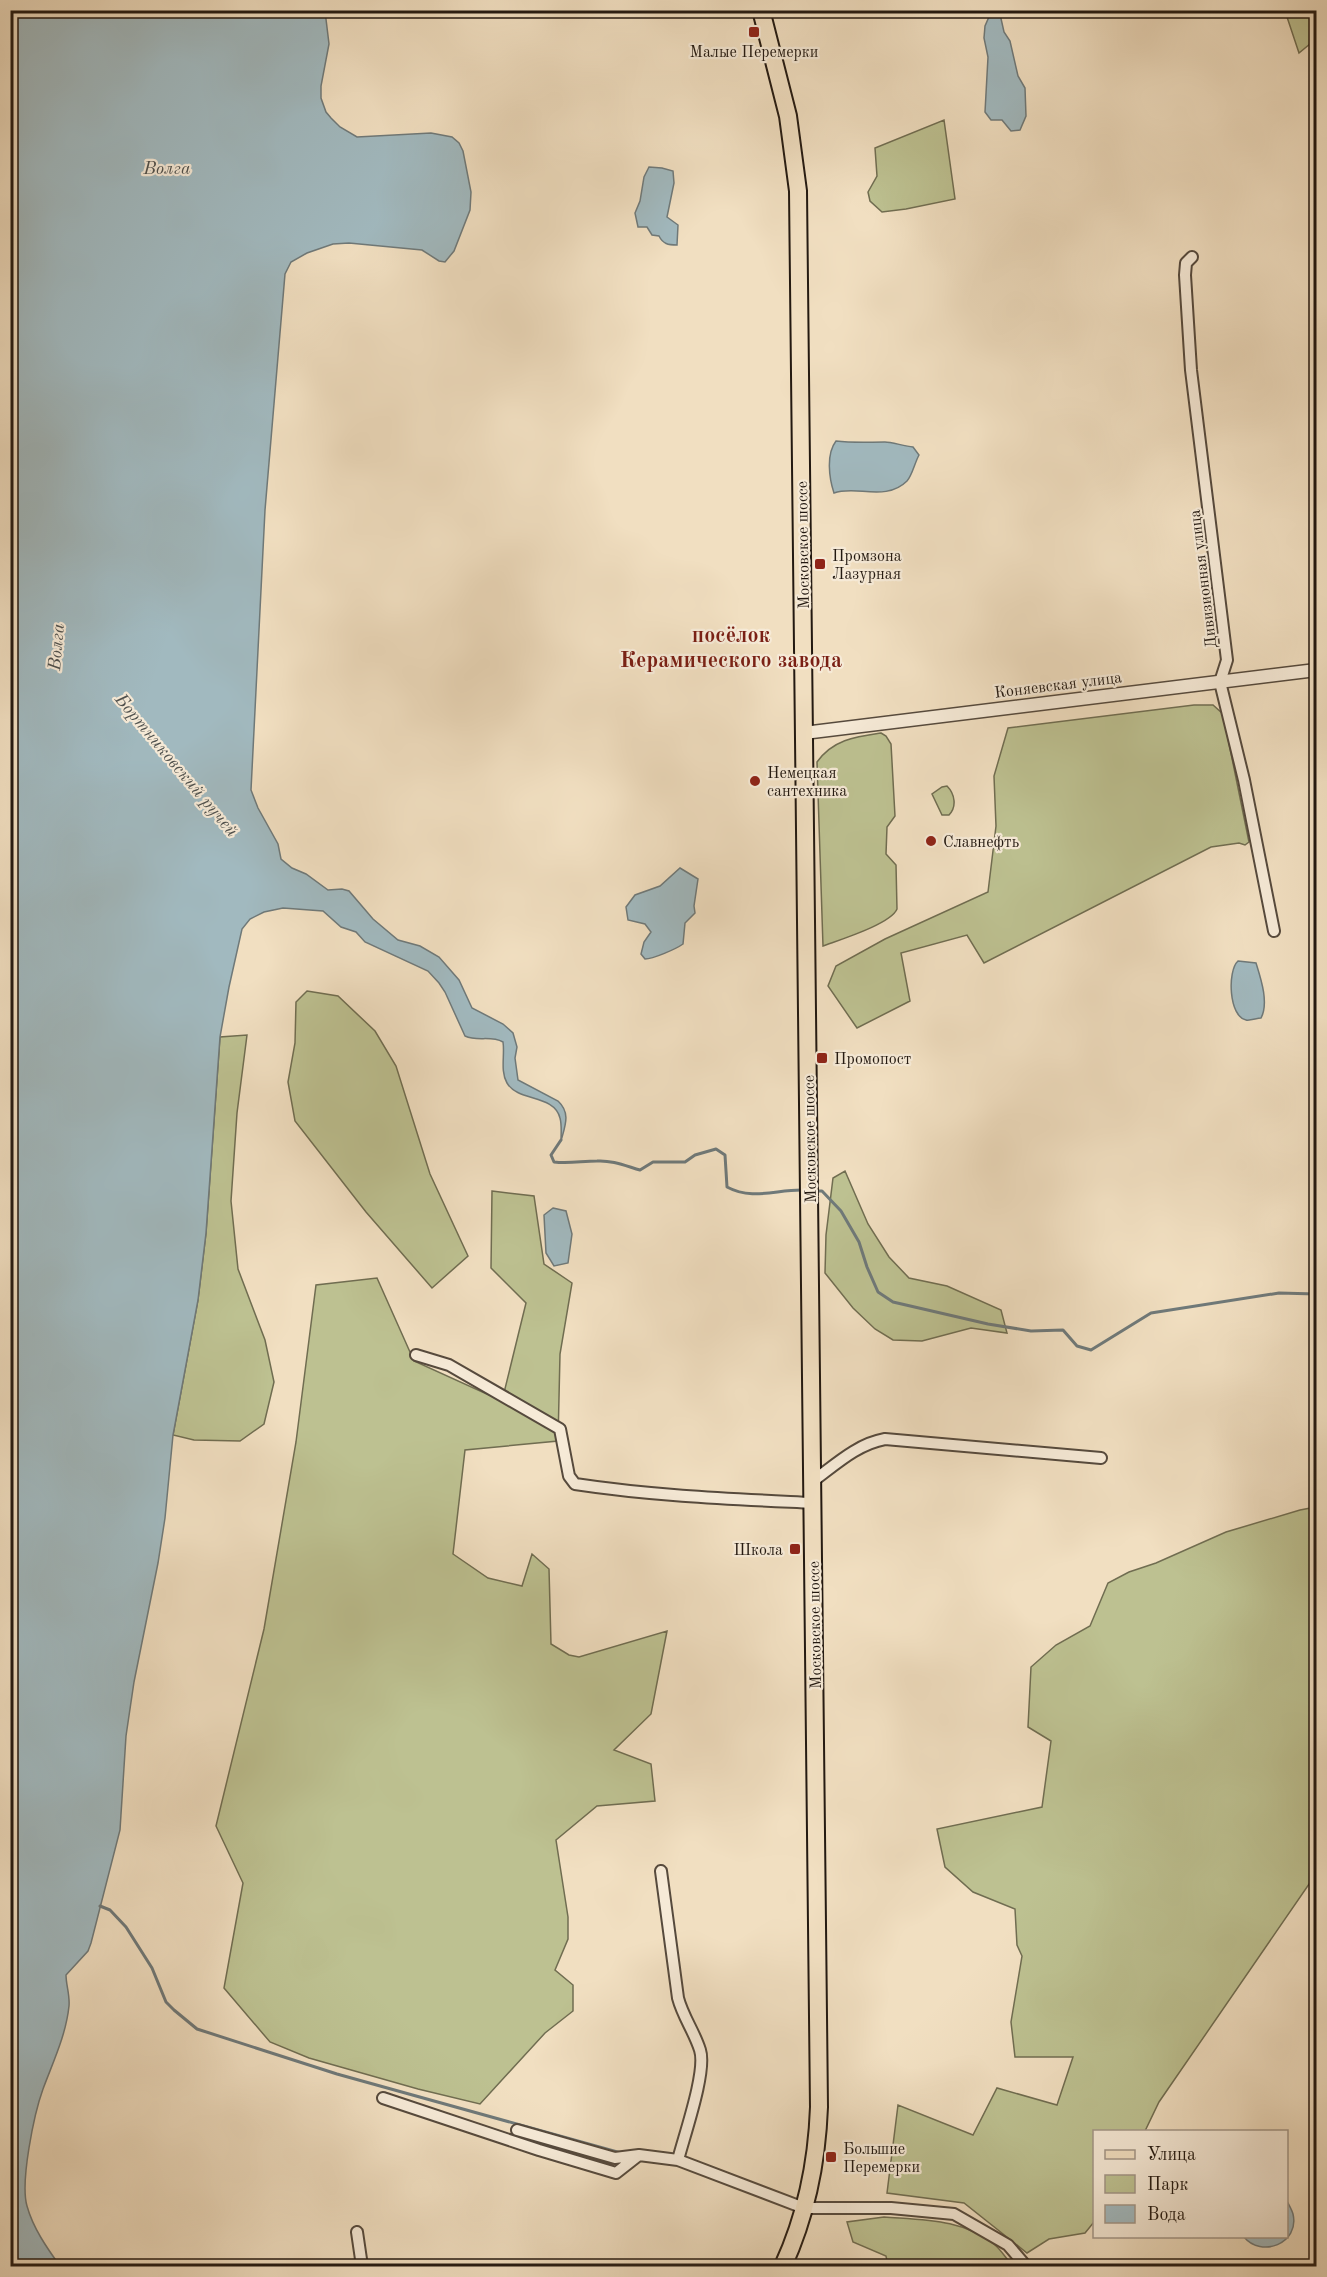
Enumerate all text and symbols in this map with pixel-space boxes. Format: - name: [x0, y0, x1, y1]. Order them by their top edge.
- marker: Малые Перемерки: [747, 25, 761, 39]
- place label: Малые Перемерки: [690, 45, 818, 61]
- water label: Волга: [142, 160, 191, 178]
- street label: Московское шоссе: [795, 481, 813, 609]
- street label: Дивизионная улица: [1188, 509, 1220, 649]
- place label: Промзона Лазурная: [832, 549, 902, 583]
- marker: Промзона Лазурная: [813, 557, 827, 571]
- water label: Волга: [46, 622, 68, 672]
- district label: посёлок Керамического завода: [620, 625, 842, 672]
- street label: Коняевская улица: [994, 670, 1123, 702]
- water label: Бортниковский ручей: [111, 690, 241, 840]
- place label: Немецкая сантехника: [767, 766, 847, 800]
- marker: Немецкая сантехника: [748, 774, 762, 788]
- marker: Славнефть: [924, 834, 938, 848]
- place label: Славнефть: [943, 835, 1019, 851]
- marker: Промопост: [815, 1051, 829, 1065]
- place label: Промопост: [834, 1052, 911, 1068]
- street label: Московское шоссе: [802, 1075, 820, 1203]
- marker: Школа: [788, 1542, 802, 1556]
- place label: Школа: [733, 1543, 783, 1559]
- street label: Московское шоссе: [807, 1561, 825, 1689]
- legend: [1093, 2130, 1288, 2238]
- place label: Большие Перемерки: [843, 2142, 920, 2176]
- text: Улица: [1147, 2146, 1196, 2164]
- marker: Большие Перемерки: [824, 2150, 838, 2164]
- text: Парк: [1147, 2176, 1188, 2194]
- text: Вода: [1147, 2206, 1186, 2224]

